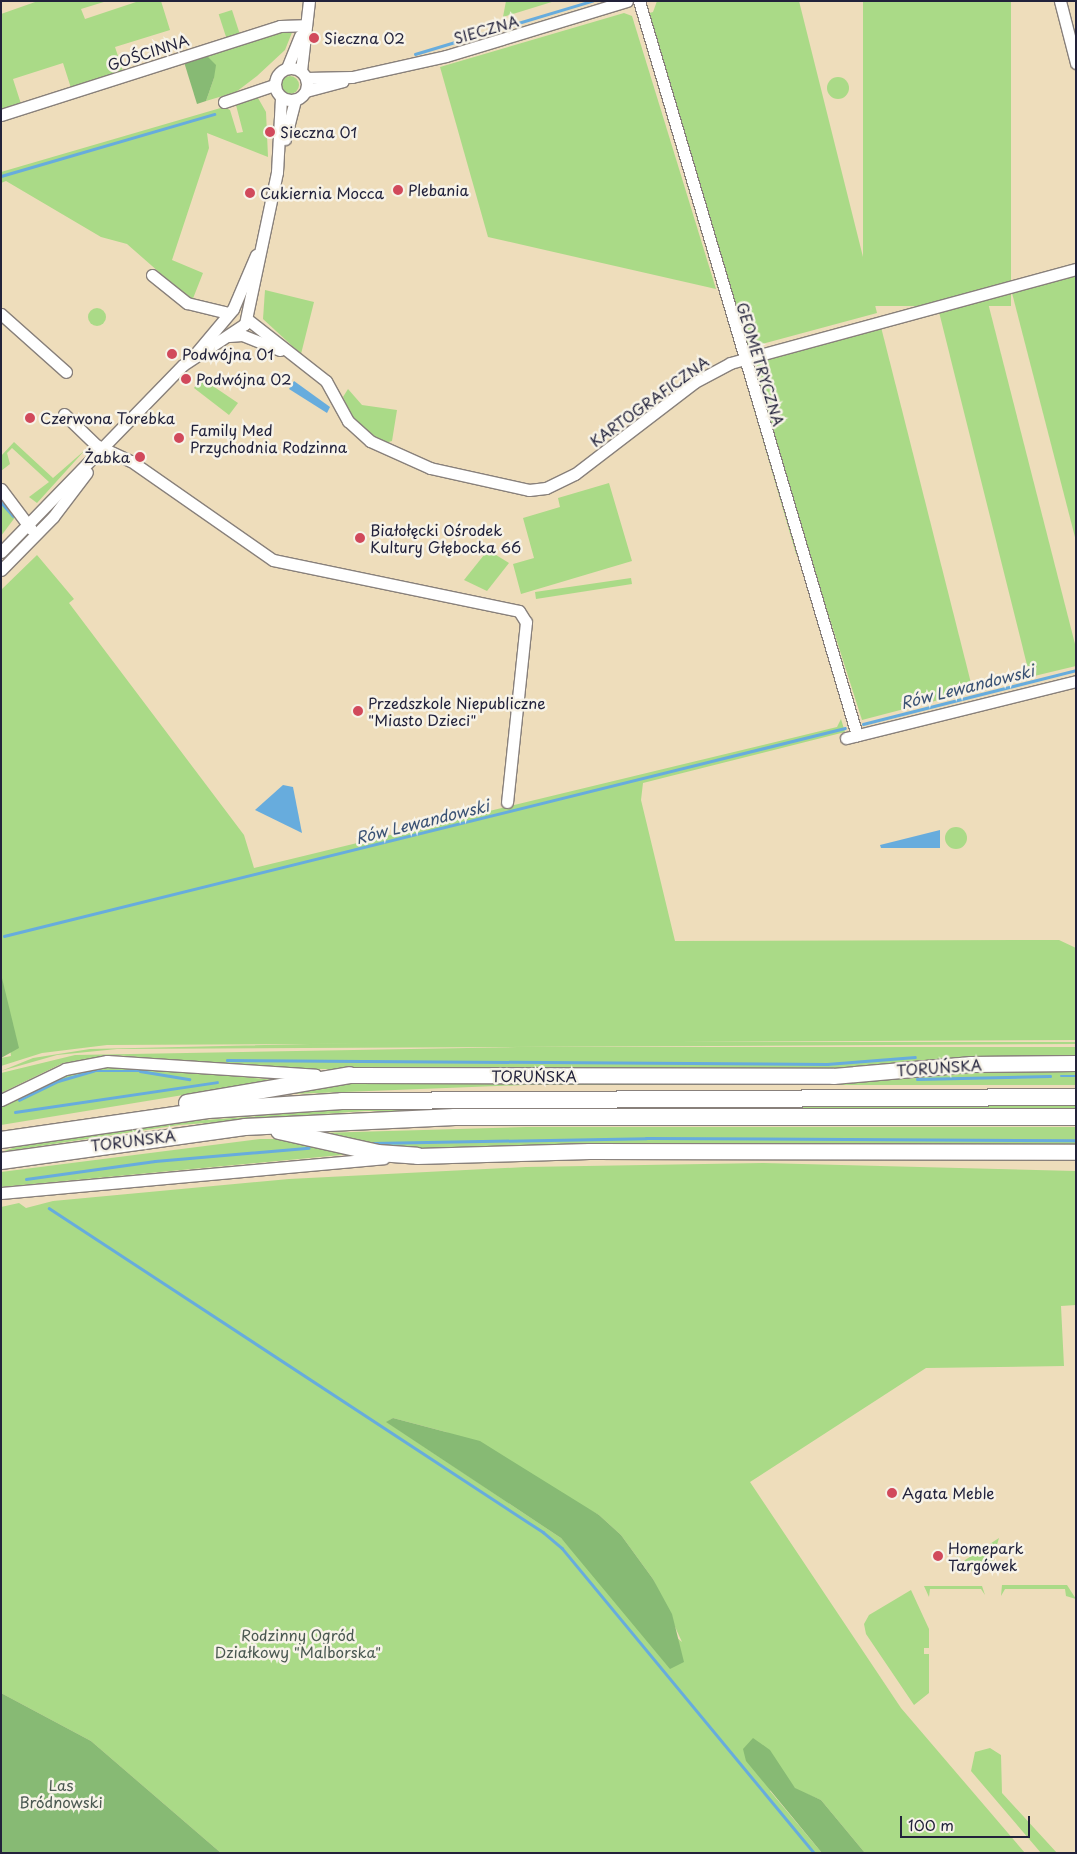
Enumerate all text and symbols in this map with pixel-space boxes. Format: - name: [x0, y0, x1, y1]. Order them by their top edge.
- street label: SIECZNA: [452, 11, 520, 47]
- place label: Sieczna 02: [324, 29, 404, 47]
- street label: GOŚCINNA: [105, 30, 191, 74]
- marker: Sieczna 02: [308, 32, 320, 44]
- place label: Sieczna 01: [280, 123, 357, 141]
- marker: Sieczna 01: [264, 126, 276, 138]
- place label: Plebania: [408, 181, 469, 199]
- place label: Cukiernia Mocca: [260, 184, 383, 202]
- marker: Plebania: [392, 184, 404, 196]
- marker: Cukiernia Mocca: [244, 187, 256, 199]
- street label: GEOMETRYCZNA: [734, 300, 788, 428]
- place label: Podwójna 01: [182, 345, 273, 363]
- marker: Podwójna 01: [166, 348, 178, 360]
- street label: KARTOGRAFICZNA: [586, 352, 712, 450]
- place label: Podwójna 02: [196, 370, 291, 388]
- marker: Podwójna 02: [180, 373, 192, 385]
- place label: Czerwona Torebka: [40, 409, 175, 427]
- marker: Czerwona Torebka: [24, 412, 36, 424]
- place label: Family Med Przychodnia Rodzinna: [190, 420, 347, 455]
- marker: Family Med Przychodnia Rodzinna: [172, 431, 186, 445]
- place label: Żabka: [84, 448, 130, 466]
- marker: Żabka: [134, 451, 146, 463]
- place label: Białołęcki Ośrodek Kultury Głębocka 66: [370, 520, 521, 555]
- marker: Białołęcki Ośrodek Kultury Głębocka 66: [354, 532, 366, 544]
- water label: Rów Lewandowski: [898, 660, 1036, 712]
- place label: Przedszkole Niepubliczne "Miasto Dzieci": [368, 693, 547, 728]
- marker: Przedszkole Niepubliczne "Miasto Dzieci": [352, 705, 364, 717]
- water label: Rów Lewandowski: [353, 795, 491, 847]
- street label: TORUŃSKA: [896, 1055, 982, 1079]
- street label: TORUŃSKA: [491, 1067, 577, 1085]
- street label: TORUŃSKA: [89, 1126, 177, 1154]
- place label: Agata Meble: [902, 1484, 995, 1502]
- marker: Agata Meble: [886, 1487, 898, 1499]
- place label: Homepark Targówek: [948, 1538, 1024, 1573]
- marker: Homepark Targówek: [932, 1550, 944, 1562]
- park label: Rodzinny Ogród Działkowy "Malborska": [215, 1625, 381, 1660]
- park label: Las Bródnowski: [19, 1775, 103, 1810]
- scale bar: [902, 1806, 1032, 1838]
- text: 100 m: [908, 1813, 954, 1836]

